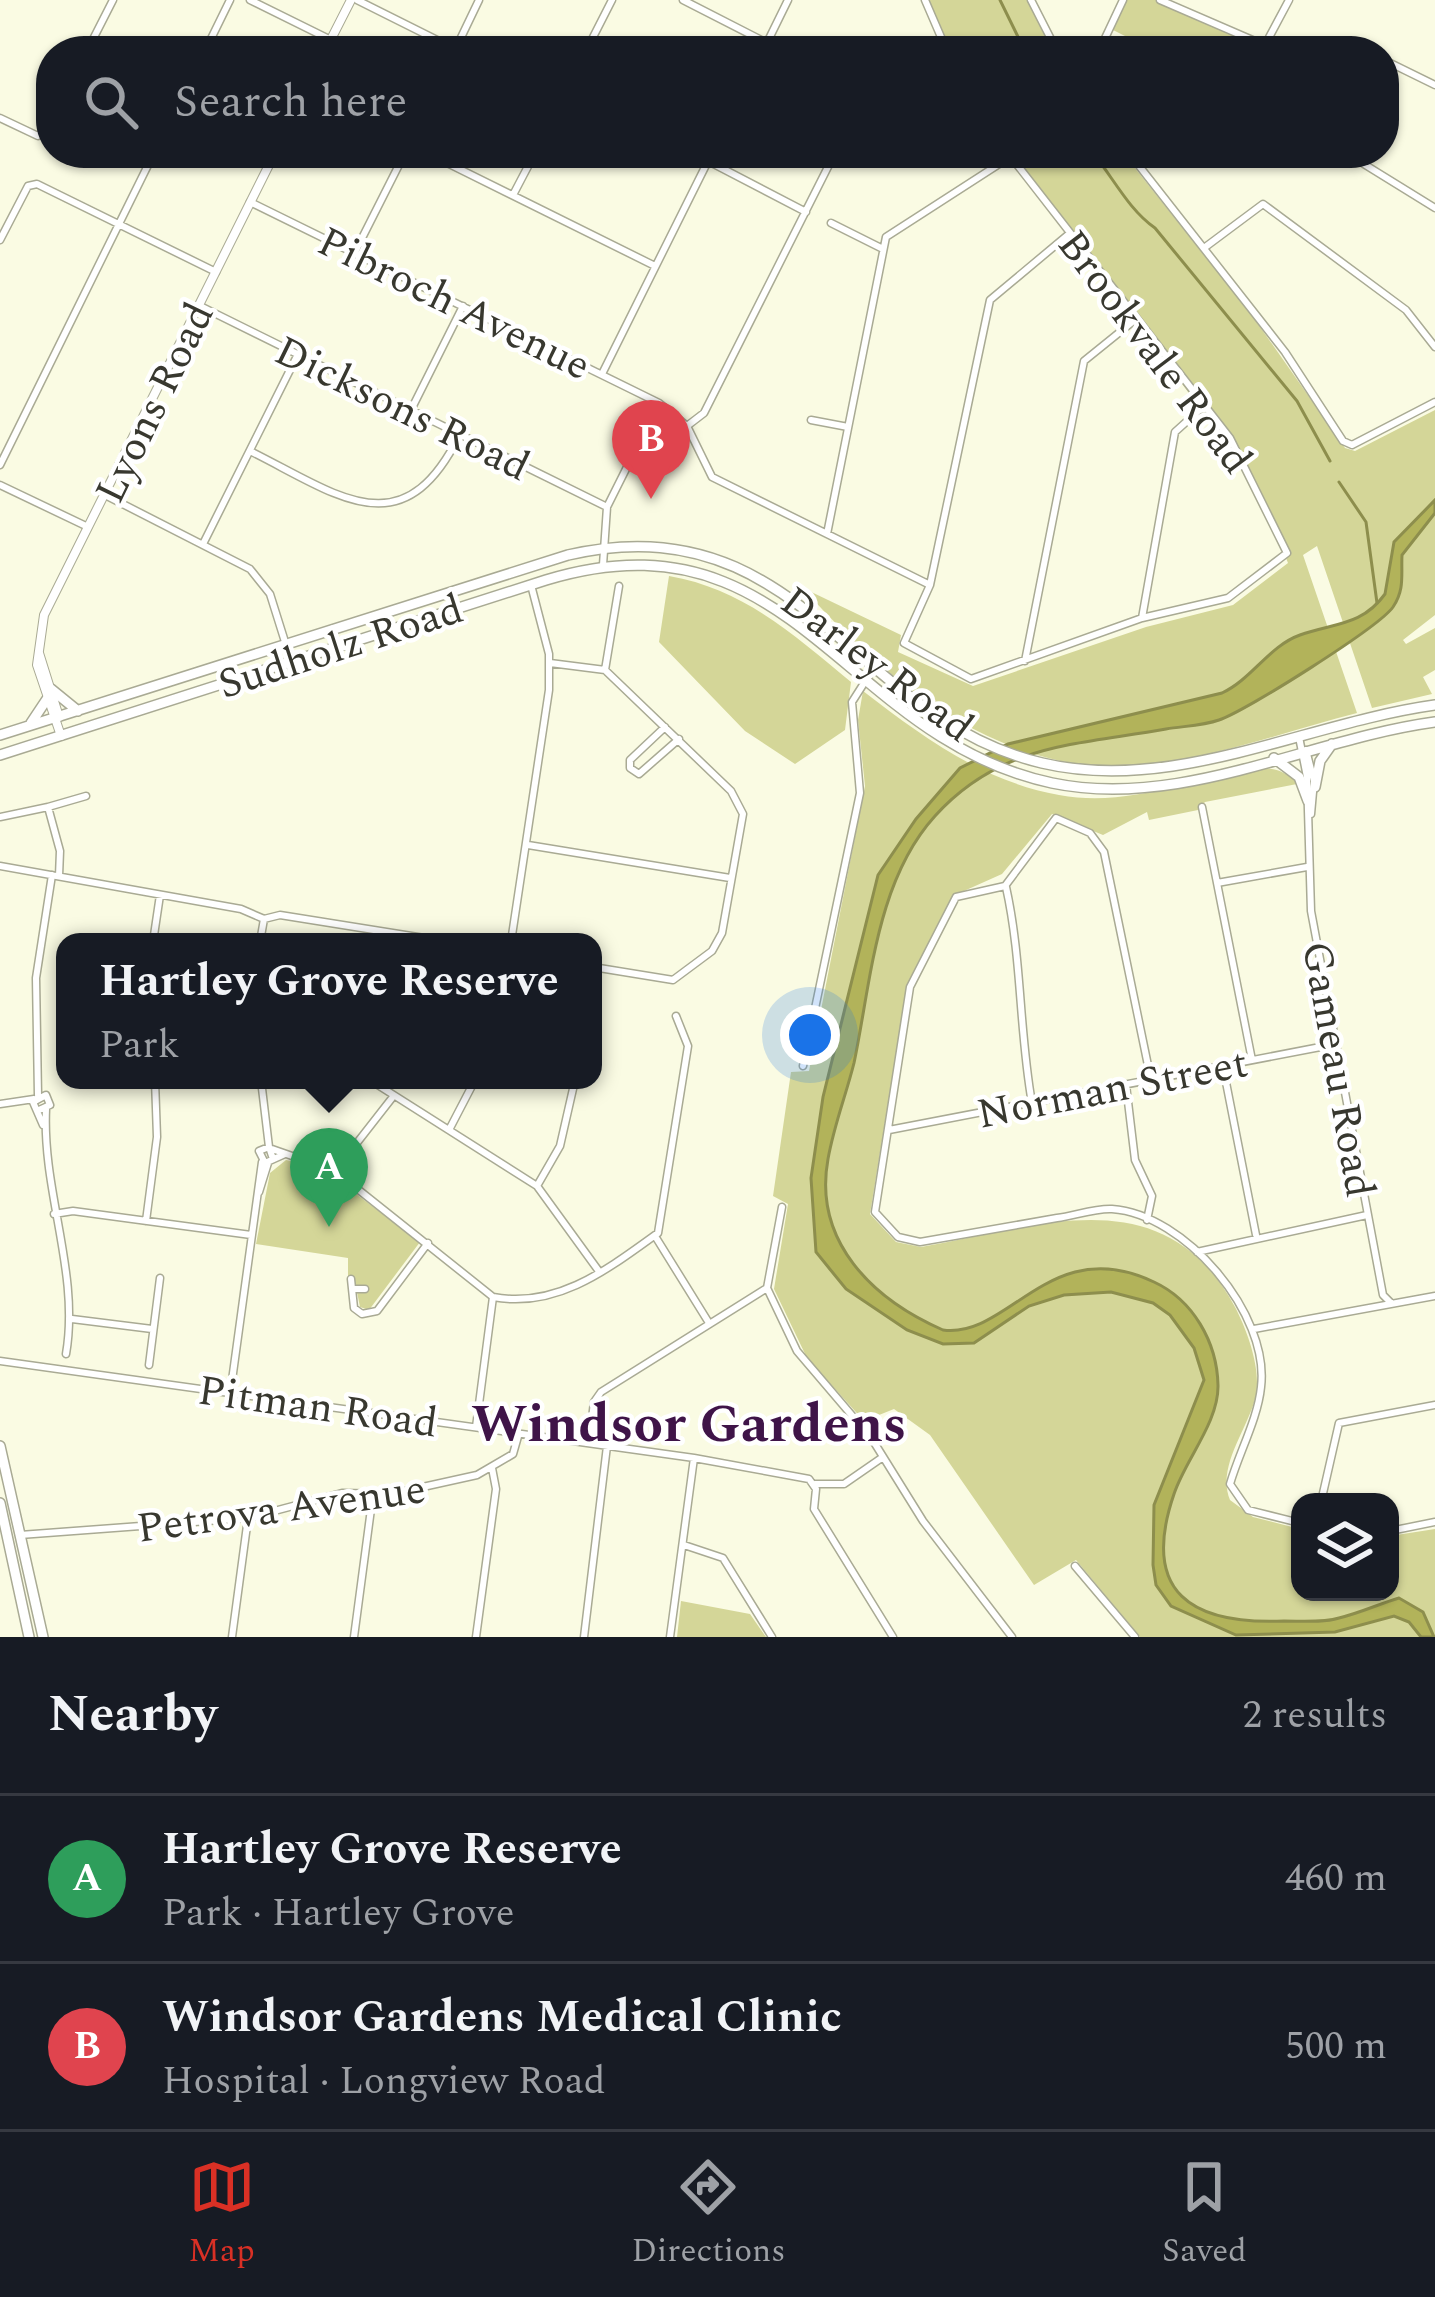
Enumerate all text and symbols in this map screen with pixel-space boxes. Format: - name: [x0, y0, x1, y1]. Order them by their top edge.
- search box: [36, 36, 1399, 168]
- text: Search here: [174, 68, 407, 137]
- icon: search: [78, 69, 144, 135]
- street label: Pibroch Avenue: [307, 211, 601, 398]
- street label: Brookvale Road: [1041, 217, 1267, 488]
- street label: Lyons Road: [79, 292, 231, 514]
- street label: Dicksons Road: [264, 320, 540, 498]
- pin: B: [612, 400, 690, 499]
- street label: Darley Road: [767, 571, 986, 759]
- street label: Sudholz Road: [210, 578, 471, 717]
- popup: [56, 933, 602, 1089]
- street label: Gameau Road: [1284, 937, 1391, 1202]
- text: Hartley Grove Reserve: [99, 947, 559, 1016]
- your location: [780, 1005, 840, 1065]
- text: Park: [99, 1016, 179, 1075]
- street label: Norman Street: [972, 1032, 1253, 1147]
- pin: A: [290, 1128, 368, 1227]
- street label: Pitman Road: [194, 1359, 442, 1455]
- district label: Windsor Gardens: [471, 1384, 907, 1466]
- street label: Petrova Avenue: [133, 1458, 430, 1561]
- map controls: [1291, 1493, 1399, 1601]
- button: layers: [1291, 1493, 1399, 1601]
- text: Nearby: [48, 1676, 217, 1754]
- text: 2 results: [1243, 1686, 1387, 1745]
- text: Hartley Grove Reserve: [162, 1815, 622, 1884]
- text: A: [72, 1849, 102, 1908]
- text: 460 m: [1285, 1849, 1387, 1908]
- text: Park · Hartley Grove: [162, 1884, 515, 1943]
- text: Windsor Gardens Medical Clinic: [162, 1983, 842, 2052]
- text: B: [73, 2017, 101, 2076]
- text: 500 m: [1285, 2017, 1387, 2076]
- text: Hospital · Longview Road: [162, 2052, 606, 2111]
- tab: Map: [188, 2154, 255, 2276]
- tab: Directions: [631, 2154, 785, 2276]
- tab: Saved: [1162, 2154, 1247, 2276]

